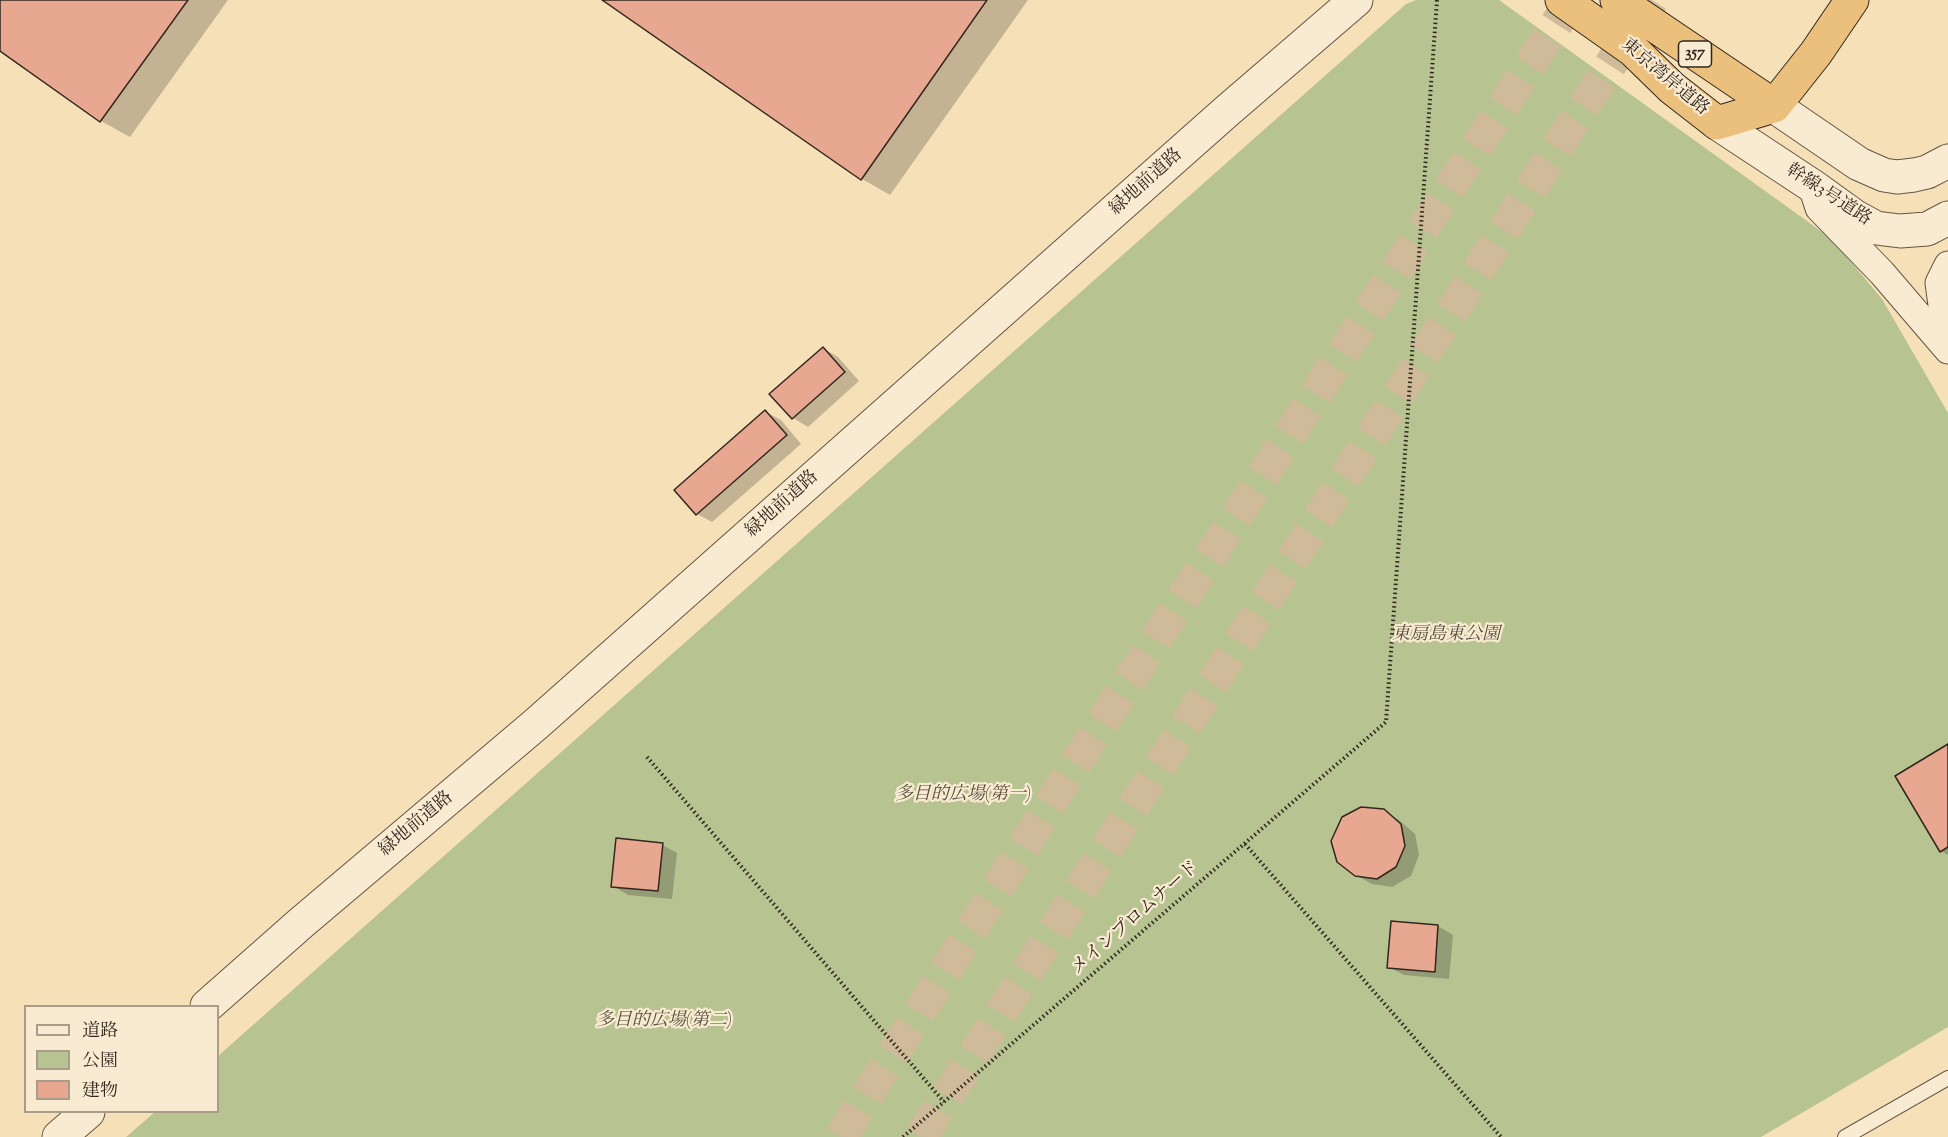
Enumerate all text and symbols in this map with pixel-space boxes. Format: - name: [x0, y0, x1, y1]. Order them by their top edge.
- street label: 東京湾岸道路: [1616, 35, 1712, 121]
- road number: 357: [1678, 41, 1712, 67]
- street label: 緑地前道路: [1106, 145, 1188, 221]
- street label: 幹線3号道路: [1781, 160, 1875, 232]
- street label: 緑地前道路: [742, 467, 824, 543]
- park label: 東扇島東公園: [1392, 625, 1500, 647]
- park label: 多目的広場(第一): [895, 785, 1031, 807]
- street label: 緑地前道路: [376, 788, 458, 862]
- street label: メインプロムナード: [1068, 858, 1204, 980]
- legend: [24, 1005, 219, 1113]
- park label: 多目的広場(第二): [596, 1011, 732, 1033]
- text: 道路: [82, 1019, 118, 1045]
- text: 公園: [82, 1049, 118, 1075]
- text: 建物: [82, 1079, 118, 1105]

